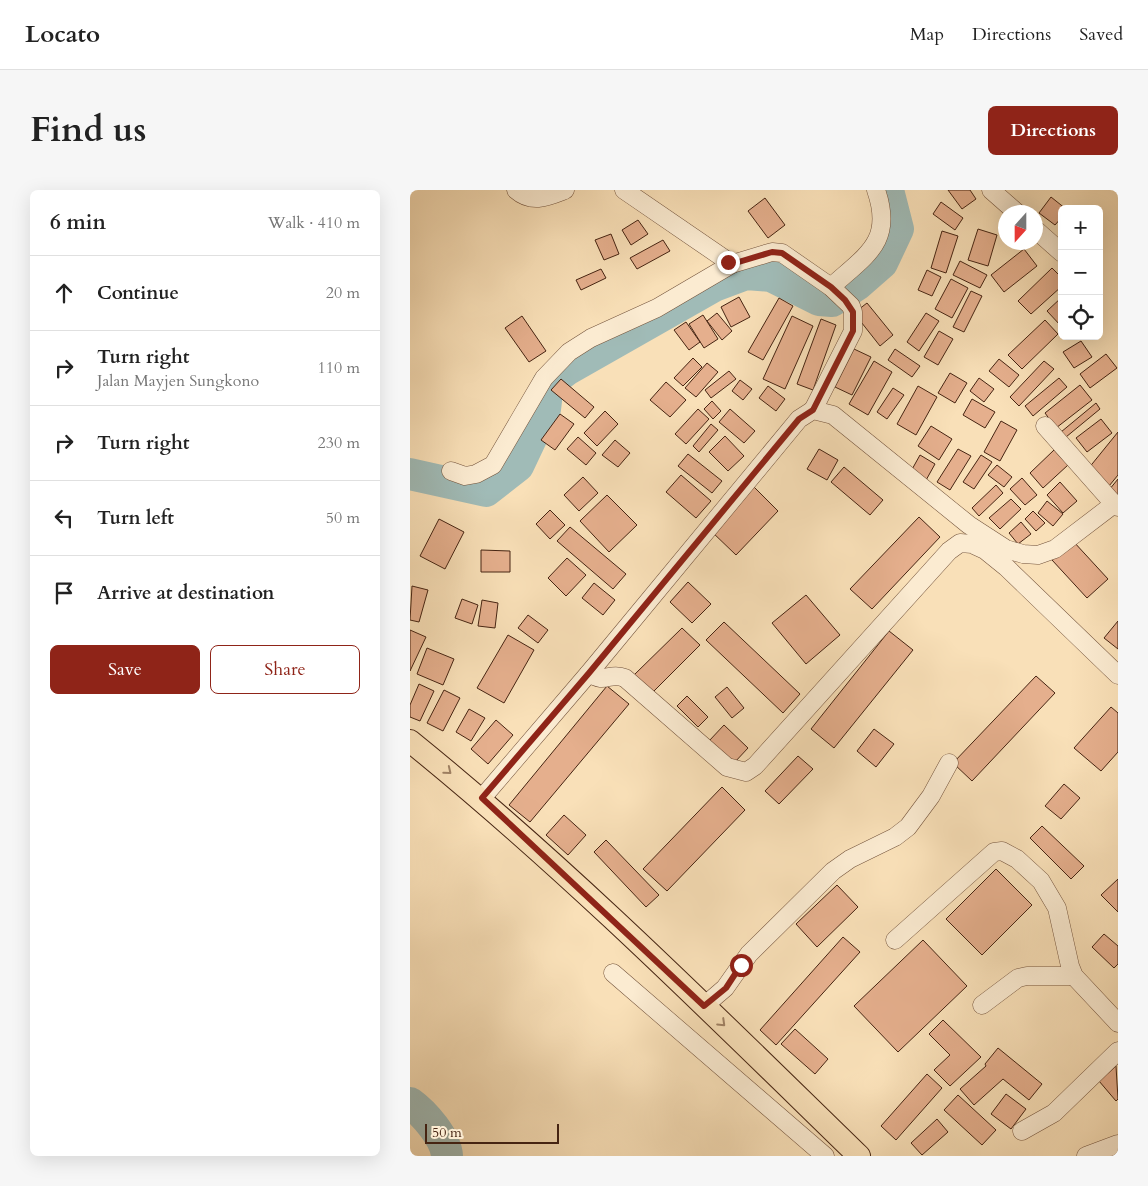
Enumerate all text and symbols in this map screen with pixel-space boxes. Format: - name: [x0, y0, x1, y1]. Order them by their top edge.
- text: Locato: [25, 18, 100, 51]
- text: Map: [910, 22, 944, 47]
- text: Directions: [972, 22, 1051, 47]
- text: Saved: [1079, 22, 1123, 47]
- text: Find us: [30, 106, 146, 154]
- button: Directions: [988, 106, 1118, 155]
- north arrow: [998, 205, 1043, 250]
- map controls: [1058, 205, 1103, 340]
- button: +: [1058, 205, 1103, 250]
- text: 6 min: [50, 208, 106, 237]
- text: Walk · 410 m: [268, 212, 360, 234]
- button: −: [1058, 250, 1103, 295]
- route end: [717, 251, 740, 274]
- icon: ahead: [50, 279, 78, 307]
- text: Continue: [97, 280, 179, 306]
- text: 20 m: [326, 282, 360, 304]
- button: locate: [1058, 295, 1103, 340]
- text: Turn right: [97, 344, 189, 370]
- icon: right: [50, 354, 78, 382]
- text: 110 m: [318, 357, 360, 379]
- text: Jalan Mayjen Sungkono: [97, 370, 259, 392]
- icon: right: [50, 429, 78, 457]
- text: Turn right: [97, 430, 189, 456]
- text: 230 m: [318, 432, 360, 454]
- icon: left: [50, 504, 78, 532]
- text: Turn left: [97, 505, 174, 531]
- text: 50 m: [326, 507, 360, 529]
- icon: arrive: [50, 579, 78, 607]
- text: Arrive at destination: [97, 580, 274, 606]
- button: Save: [50, 645, 200, 694]
- button: Share: [210, 645, 360, 694]
- one-way arrow: [442, 766, 451, 774]
- route start: [730, 954, 753, 977]
- one-way arrow: [716, 1017, 725, 1026]
- scale bar: [425, 1121, 559, 1144]
- text: 50 m: [432, 1123, 462, 1142]

